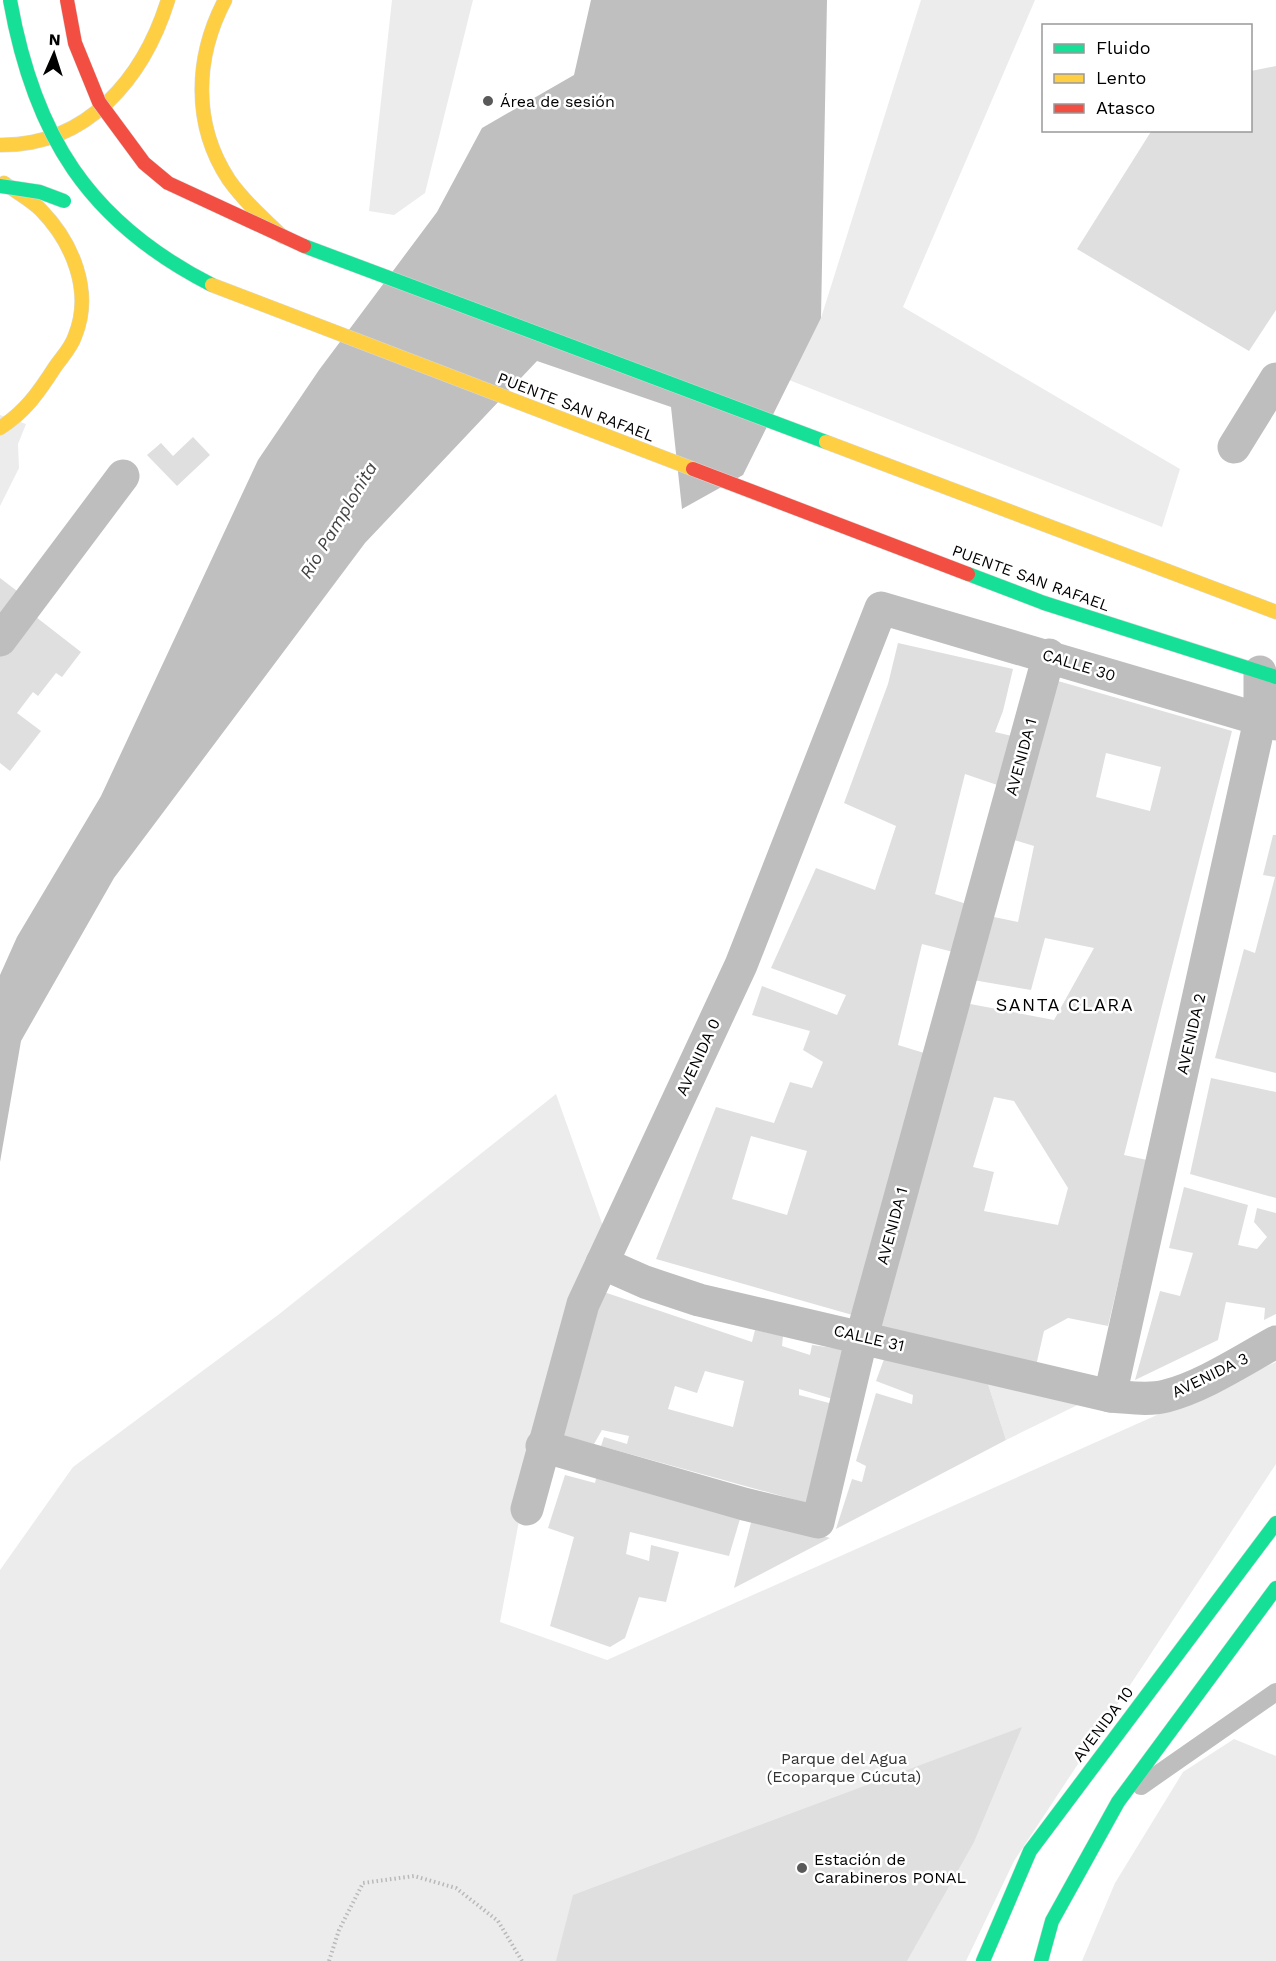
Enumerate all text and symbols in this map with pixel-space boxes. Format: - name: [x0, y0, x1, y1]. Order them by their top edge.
- north arrow: [24, 24, 84, 84]
- legend: [1042, 24, 1252, 132]
- text: N: [48, 30, 61, 49]
- text: Fluido: [1096, 37, 1150, 58]
- text: Lento: [1096, 67, 1146, 88]
- place label: Área de sesión: [500, 92, 615, 111]
- marker: Área de sesión: [481, 94, 495, 108]
- text: Atasco: [1096, 97, 1155, 118]
- street label: PUENTE SAN RAFAEL: [495, 368, 657, 446]
- water label: Río Pamplonita: [295, 458, 381, 582]
- street label: PUENTE SAN RAFAEL: [950, 541, 1113, 616]
- street label: CALLE 30: [1040, 645, 1118, 685]
- street label: AVENIDA 1: [1002, 716, 1040, 798]
- street label: AVENIDA 2: [1172, 992, 1210, 1076]
- district label: SANTA CLARA: [996, 994, 1134, 1015]
- street label: AVENIDA 0: [672, 1015, 724, 1099]
- street label: AVENIDA 1: [873, 1185, 911, 1267]
- street label: CALLE 31: [832, 1321, 906, 1355]
- street label: AVENIDA 3: [1169, 1348, 1251, 1402]
- street label: AVENIDA 10: [1069, 1683, 1137, 1765]
- park label: Parque del Agua (Ecoparque Cúcuta): [767, 1749, 921, 1786]
- place label: Estación de Carabineros PONAL: [814, 1850, 967, 1887]
- marker: Estación de Carabineros PONAL: [795, 1861, 809, 1875]

